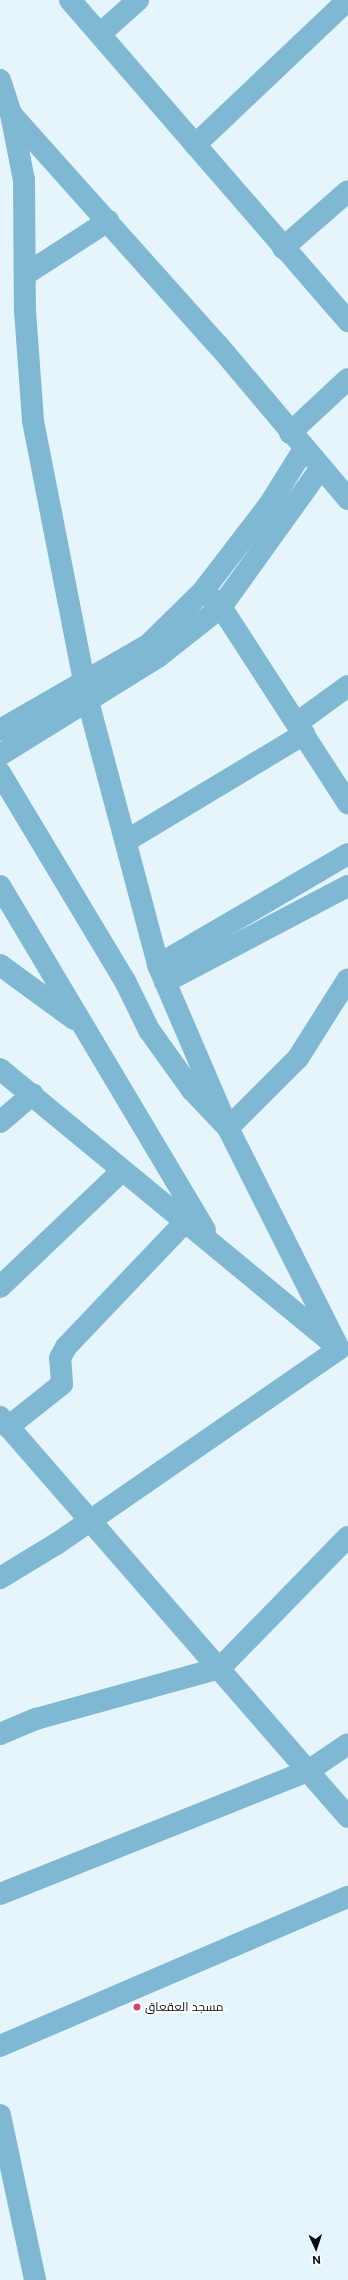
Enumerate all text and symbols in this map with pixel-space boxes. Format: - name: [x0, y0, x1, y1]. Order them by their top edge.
- place label: مسجد العقعاق: [145, 2000, 223, 2014]
- marker: مسجد العقعاق: [132, 2002, 142, 2012]
- north arrow: [296, 2228, 336, 2268]
- text: N: [312, 2253, 321, 2267]

